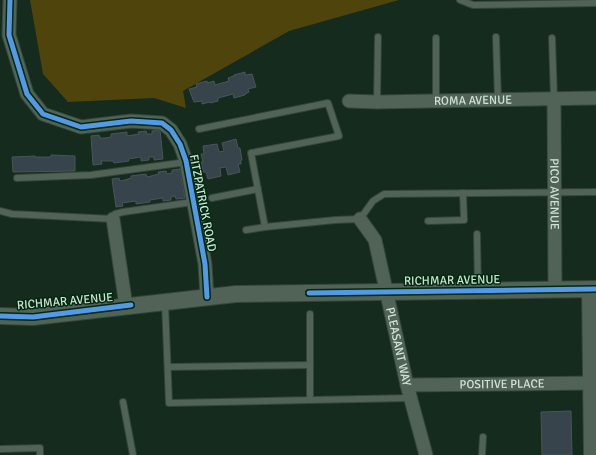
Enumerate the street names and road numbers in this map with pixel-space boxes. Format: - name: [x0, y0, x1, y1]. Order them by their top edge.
- street label: ROMA AVENUE: [434, 93, 512, 109]
- street label: FITZPATRICK ROAD: [186, 153, 219, 253]
- street label: PICO AVENUE: [546, 158, 562, 230]
- street label: RICHMAR AVENUE: [404, 272, 500, 289]
- street label: RICHMAR AVENUE: [16, 290, 114, 313]
- street label: PLEASANT WAY: [382, 306, 414, 388]
- street label: POSITIVE PLACE: [459, 377, 545, 392]

